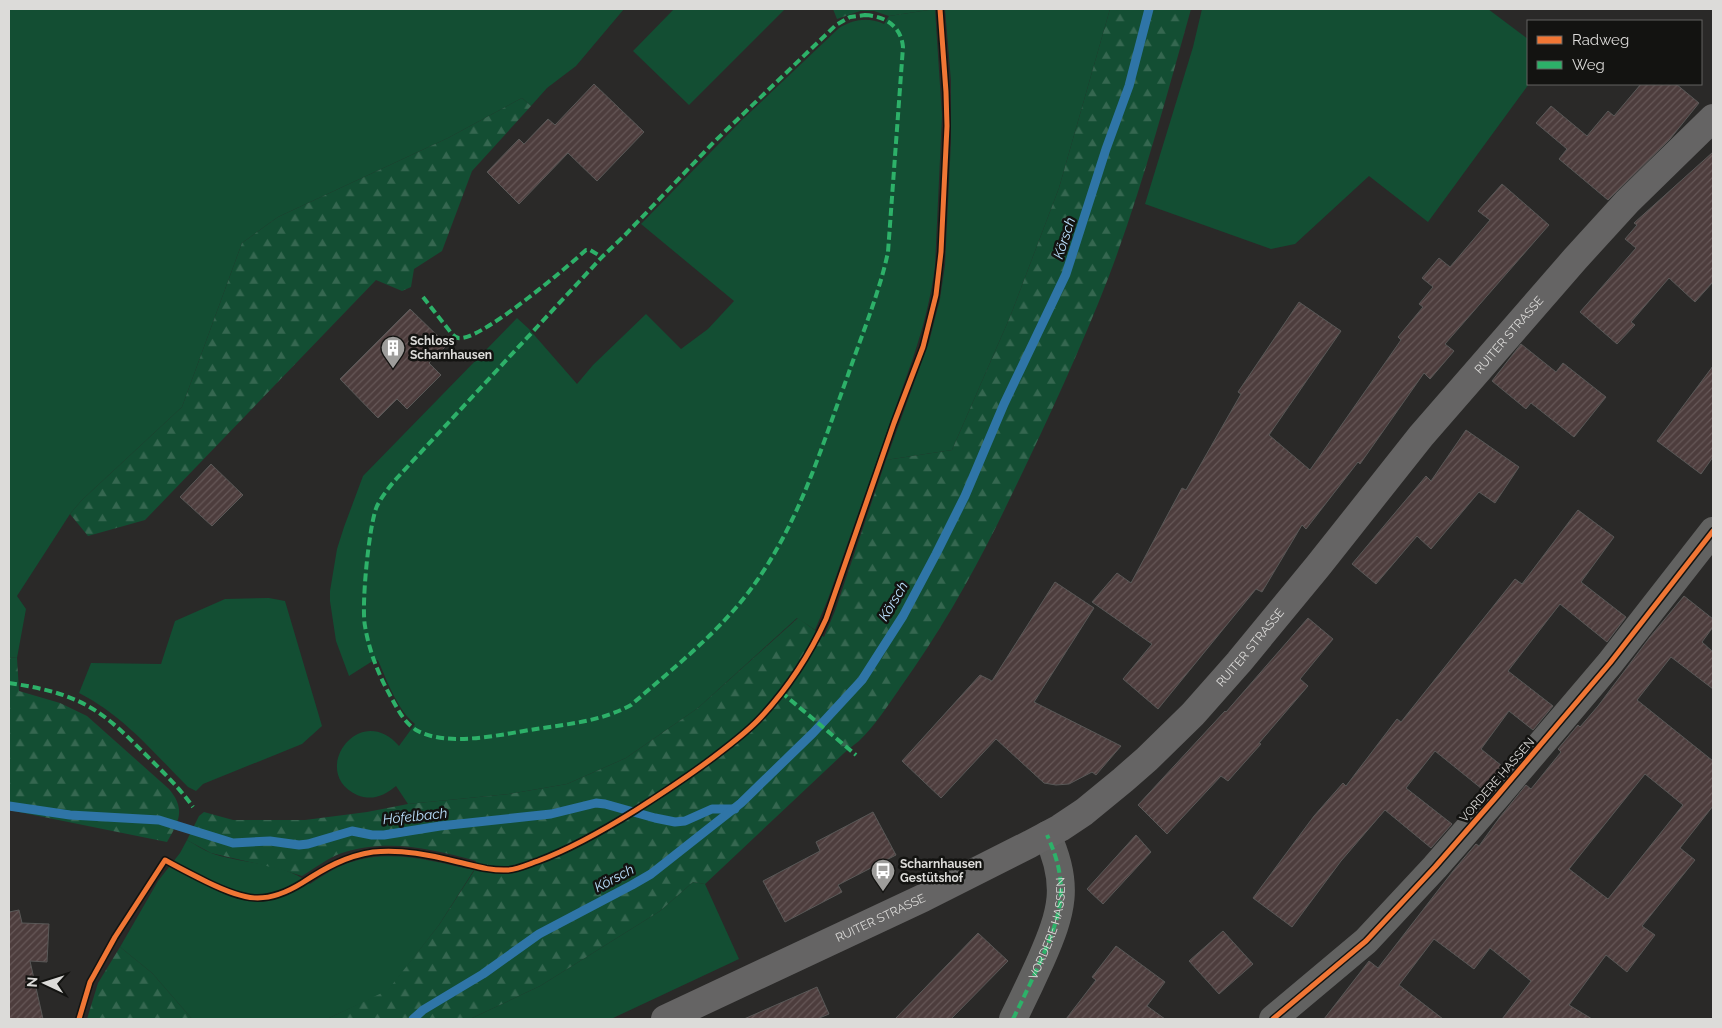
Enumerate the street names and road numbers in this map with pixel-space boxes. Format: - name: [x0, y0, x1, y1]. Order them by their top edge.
- street label: RUITER STRASSE: [1472, 293, 1546, 376]
- street label: RUITER STRASSE: [1213, 606, 1287, 690]
- street label: VORDERE HASSEN: [1457, 735, 1537, 825]
- street label: VORDERE HASSEN: [1026, 877, 1068, 982]
- street label: RUITER STRASSE: [833, 891, 928, 945]

